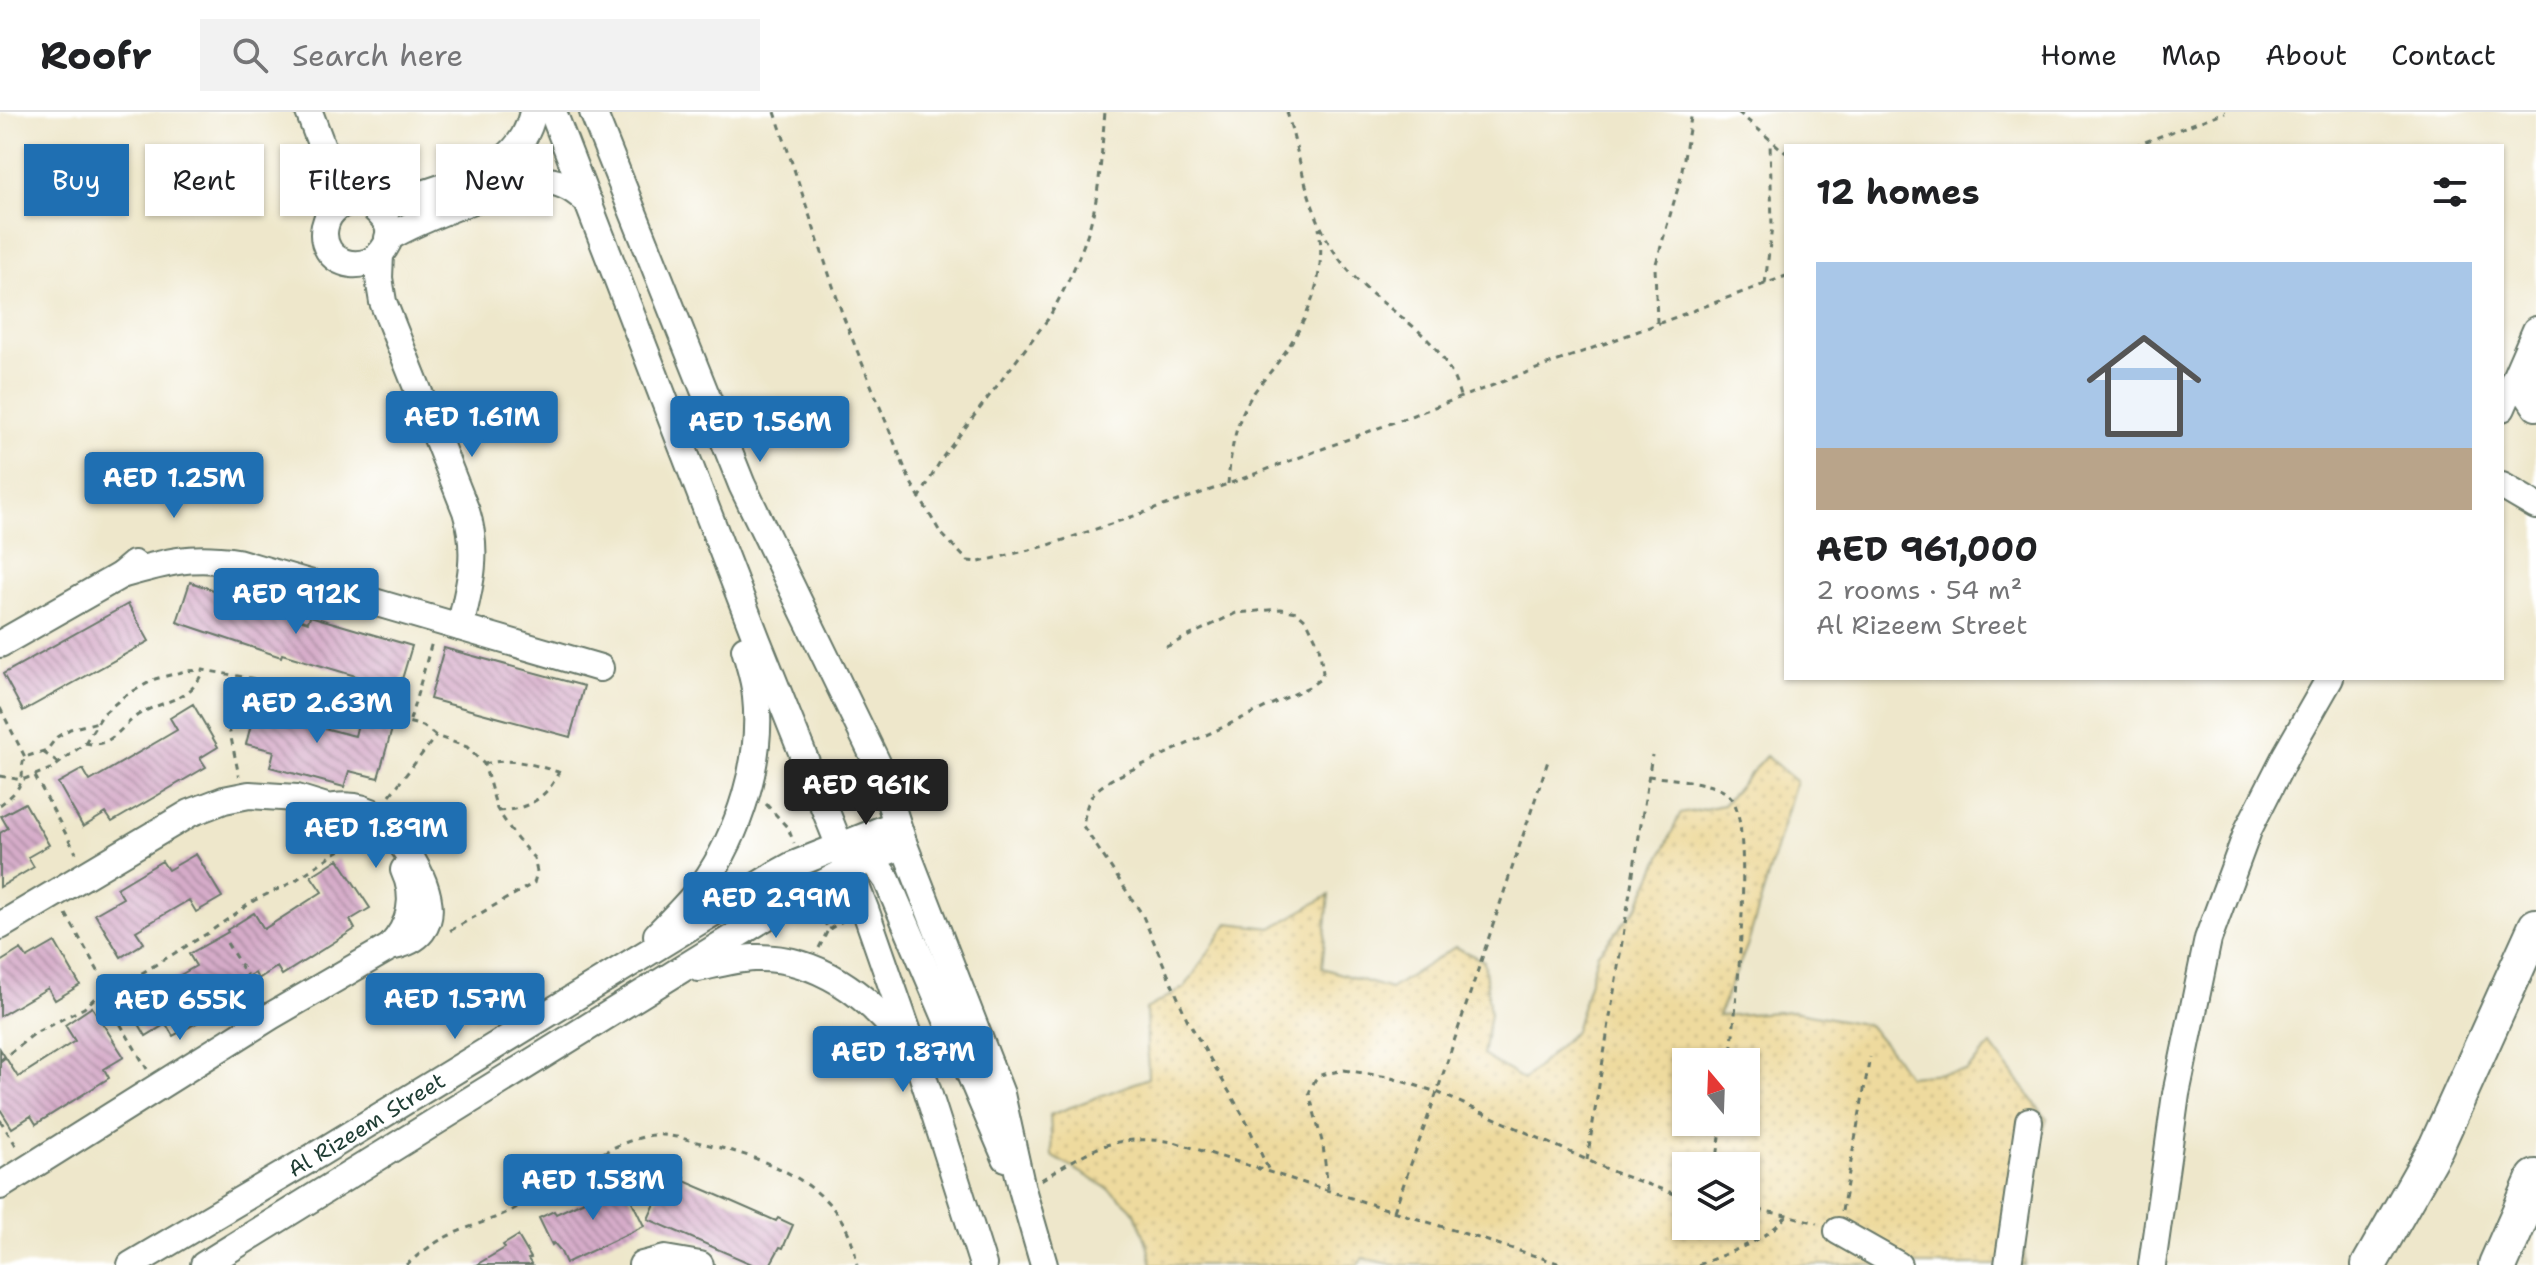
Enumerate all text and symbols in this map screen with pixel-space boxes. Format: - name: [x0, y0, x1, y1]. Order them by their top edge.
- search box: [200, 19, 760, 91]
- text: Roofr: [40, 30, 152, 81]
- icon: search: [228, 33, 272, 77]
- text: Search here: [292, 35, 463, 76]
- text: Home: [2040, 36, 2117, 74]
- text: Map: [2161, 36, 2221, 74]
- text: About: [2265, 36, 2347, 74]
- text: Contact: [2391, 36, 2496, 74]
- chip: Buy: [24, 144, 129, 216]
- chip: Rent: [145, 144, 264, 216]
- chip: Filters: [280, 144, 420, 216]
- chip: New: [436, 144, 553, 216]
- text: 12 homes: [1816, 169, 1980, 215]
- icon: filters: [2428, 170, 2472, 214]
- icon: home: [2072, 314, 2216, 458]
- pin: AED 1.61M: [380, 391, 564, 459]
- pin: AED 1.56M: [668, 396, 852, 464]
- text: AED 1.61M: [404, 399, 540, 434]
- text: AED 1.56M: [688, 404, 832, 439]
- pin: AED 1.25M: [82, 452, 266, 520]
- text: AED 1.25M: [102, 460, 246, 495]
- text: AED 961,000: [1816, 526, 2038, 572]
- pin: AED 912K: [213, 568, 379, 636]
- text: 2 rooms · 54 m²: [1816, 572, 2022, 607]
- text: AED 912K: [232, 576, 360, 611]
- text: Al Rizeem Street: [1816, 607, 2028, 642]
- pin: AED 2.63M: [225, 677, 409, 745]
- text: AED 2.63M: [241, 685, 393, 720]
- pin: AED 961K: [783, 759, 949, 827]
- text: AED 961K: [802, 767, 930, 802]
- pin: AED 1.89M: [284, 802, 468, 870]
- text: AED 1.89M: [304, 810, 448, 845]
- pin: AED 2.99M: [684, 872, 868, 940]
- text: AED 2.99M: [701, 880, 851, 915]
- pin: AED 1.57M: [363, 973, 547, 1041]
- pin: AED 655K: [97, 974, 263, 1042]
- text: AED 1.57M: [384, 981, 526, 1016]
- text: AED 655K: [114, 982, 246, 1017]
- pin: AED 1.87M: [811, 1026, 995, 1094]
- text: AED 1.87M: [831, 1034, 975, 1069]
- north arrow: [1672, 1048, 1760, 1136]
- map controls: [1672, 1048, 1760, 1240]
- street label: Al Rizeem Street: [283, 1066, 451, 1184]
- button: layers: [1672, 1152, 1760, 1240]
- pin: AED 1.58M: [501, 1154, 685, 1222]
- text: AED 1.58M: [521, 1162, 665, 1197]

